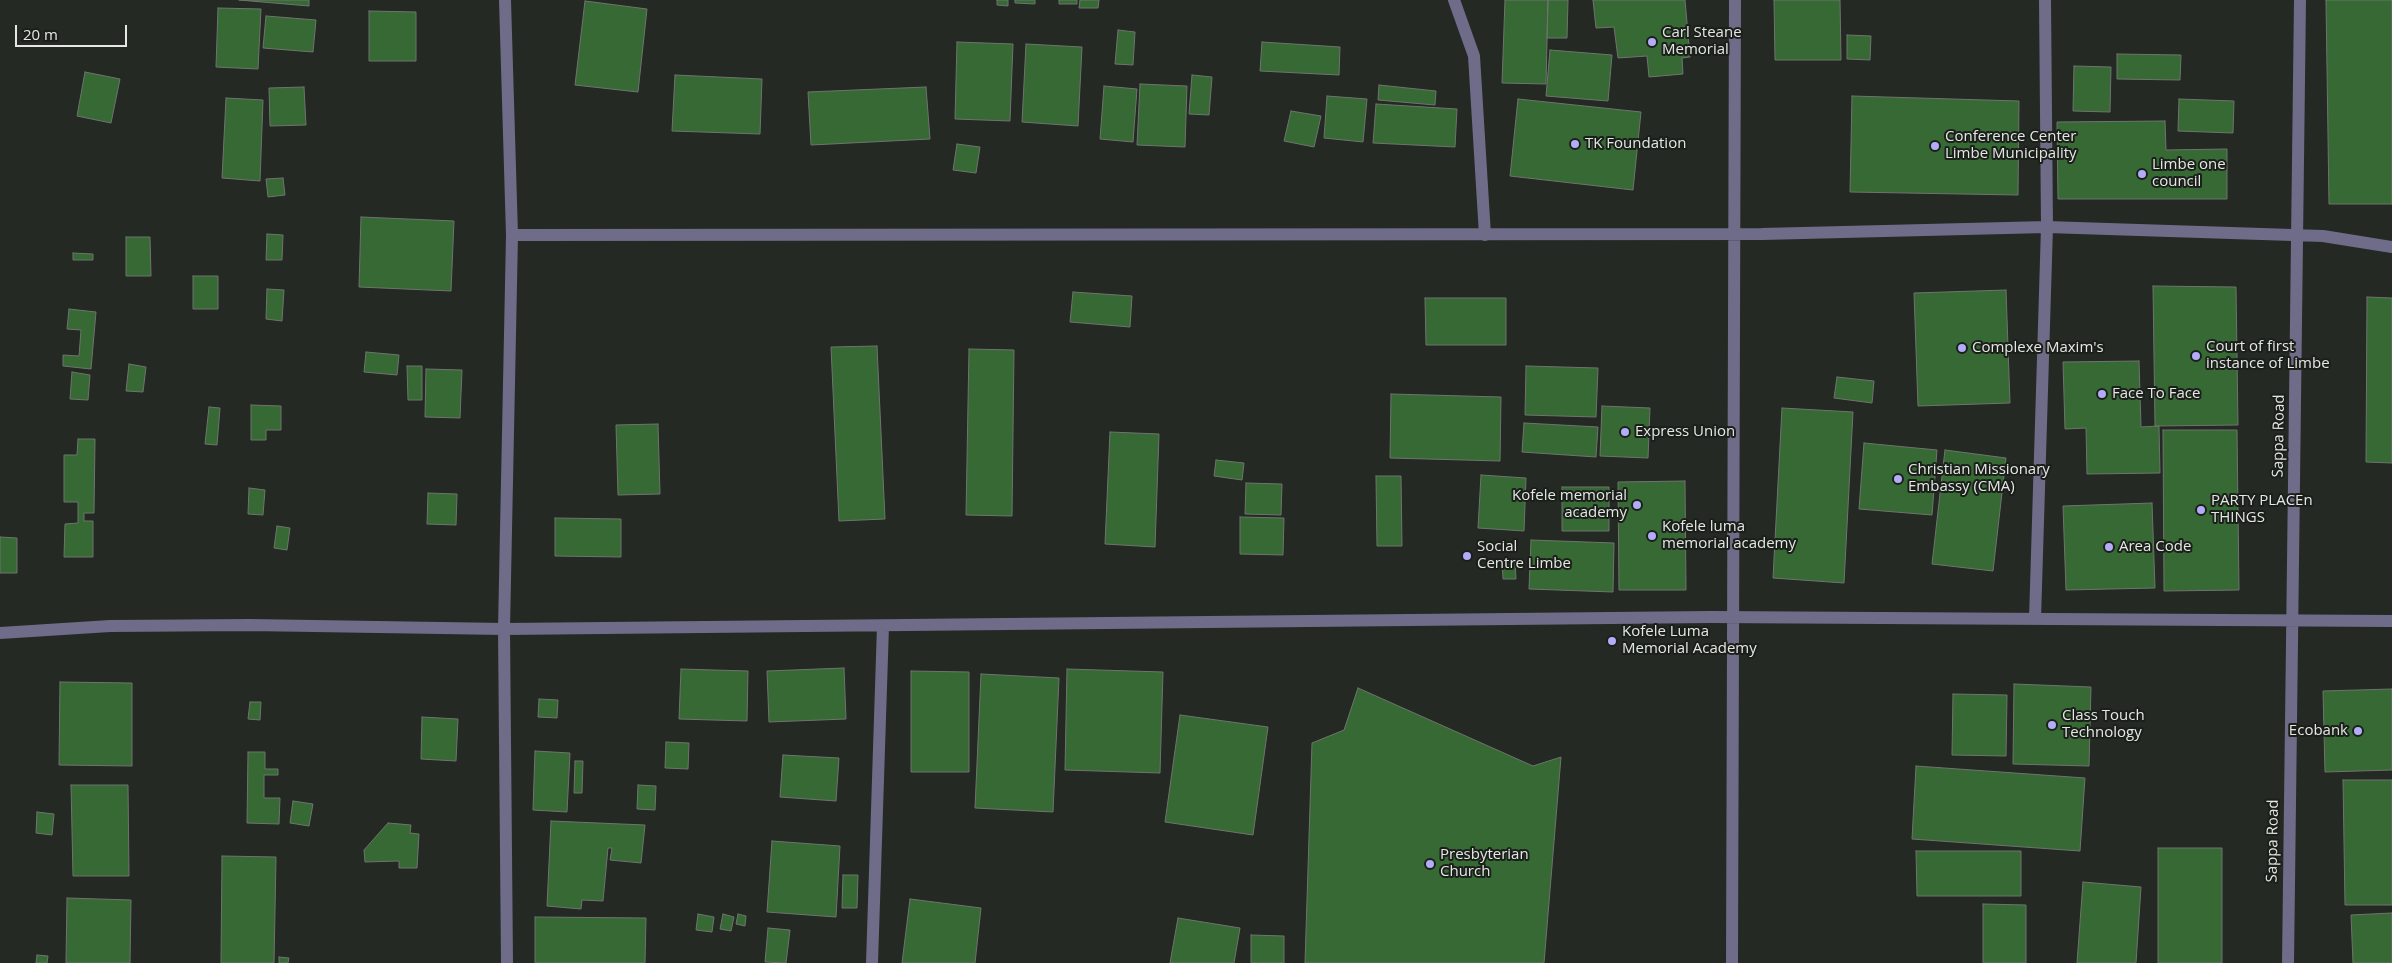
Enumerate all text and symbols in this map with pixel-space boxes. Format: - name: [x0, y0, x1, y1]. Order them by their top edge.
- scale bar: [18, 15, 130, 47]
- text: 20 m: [23, 24, 58, 44]
- place label: Carl Steane Memorial: [1662, 24, 1742, 59]
- marker: Carl Steane Memorial: [1646, 36, 1658, 48]
- place label: Conference Center Limbe Municipality: [1945, 128, 2077, 163]
- place label: TK Foundation: [1585, 135, 1686, 153]
- marker: TK Foundation: [1569, 138, 1581, 150]
- marker: Conference Center Limbe Municipality: [1929, 140, 1941, 152]
- place label: Limbe one council: [2152, 156, 2226, 191]
- marker: Limbe one council: [2136, 168, 2148, 180]
- place label: Court of first instance of Limbe: [2206, 338, 2330, 373]
- place label: Complexe Maxim's: [1972, 339, 2104, 357]
- marker: Complexe Maxim's: [1956, 342, 1968, 354]
- marker: Court of first instance of Limbe: [2190, 350, 2202, 362]
- place label: Face To Face: [2112, 385, 2200, 403]
- marker: Face To Face: [2096, 388, 2108, 400]
- street label: Sappa Road: [2269, 394, 2289, 478]
- place label: Express Union: [1635, 423, 1735, 441]
- marker: Express Union: [1619, 426, 1631, 438]
- place label: Christian Missionary Embassy (CMA): [1908, 461, 2050, 496]
- marker: Christian Missionary Embassy (CMA): [1892, 473, 1904, 485]
- place label: Kofele memorial academy: [1512, 487, 1627, 522]
- place label: PARTY PLACEn THINGS: [2211, 492, 2313, 527]
- marker: Kofele memorial academy: [1631, 499, 1643, 511]
- marker: PARTY PLACEn THINGS: [2195, 504, 2207, 516]
- place label: Kofele luma memorial academy: [1662, 518, 1796, 553]
- marker: Kofele luma memorial academy: [1646, 530, 1658, 542]
- place label: Social Centre Limbe: [1477, 538, 1571, 573]
- place label: Area Code: [2119, 538, 2191, 556]
- marker: Area Code: [2103, 541, 2115, 553]
- marker: Social Centre Limbe: [1461, 550, 1473, 562]
- place label: Kofele Luma Memorial Academy: [1622, 623, 1757, 658]
- marker: Kofele Luma Memorial Academy: [1606, 635, 1618, 647]
- place label: Class Touch Technology: [2062, 707, 2145, 742]
- marker: Class Touch Technology: [2046, 719, 2058, 731]
- place label: Ecobank: [2289, 722, 2348, 740]
- marker: Ecobank: [2352, 725, 2364, 737]
- street label: Sappa Road: [2263, 799, 2283, 883]
- place label: Presbyterian Church: [1440, 846, 1529, 881]
- marker: Presbyterian Church: [1424, 858, 1436, 870]

